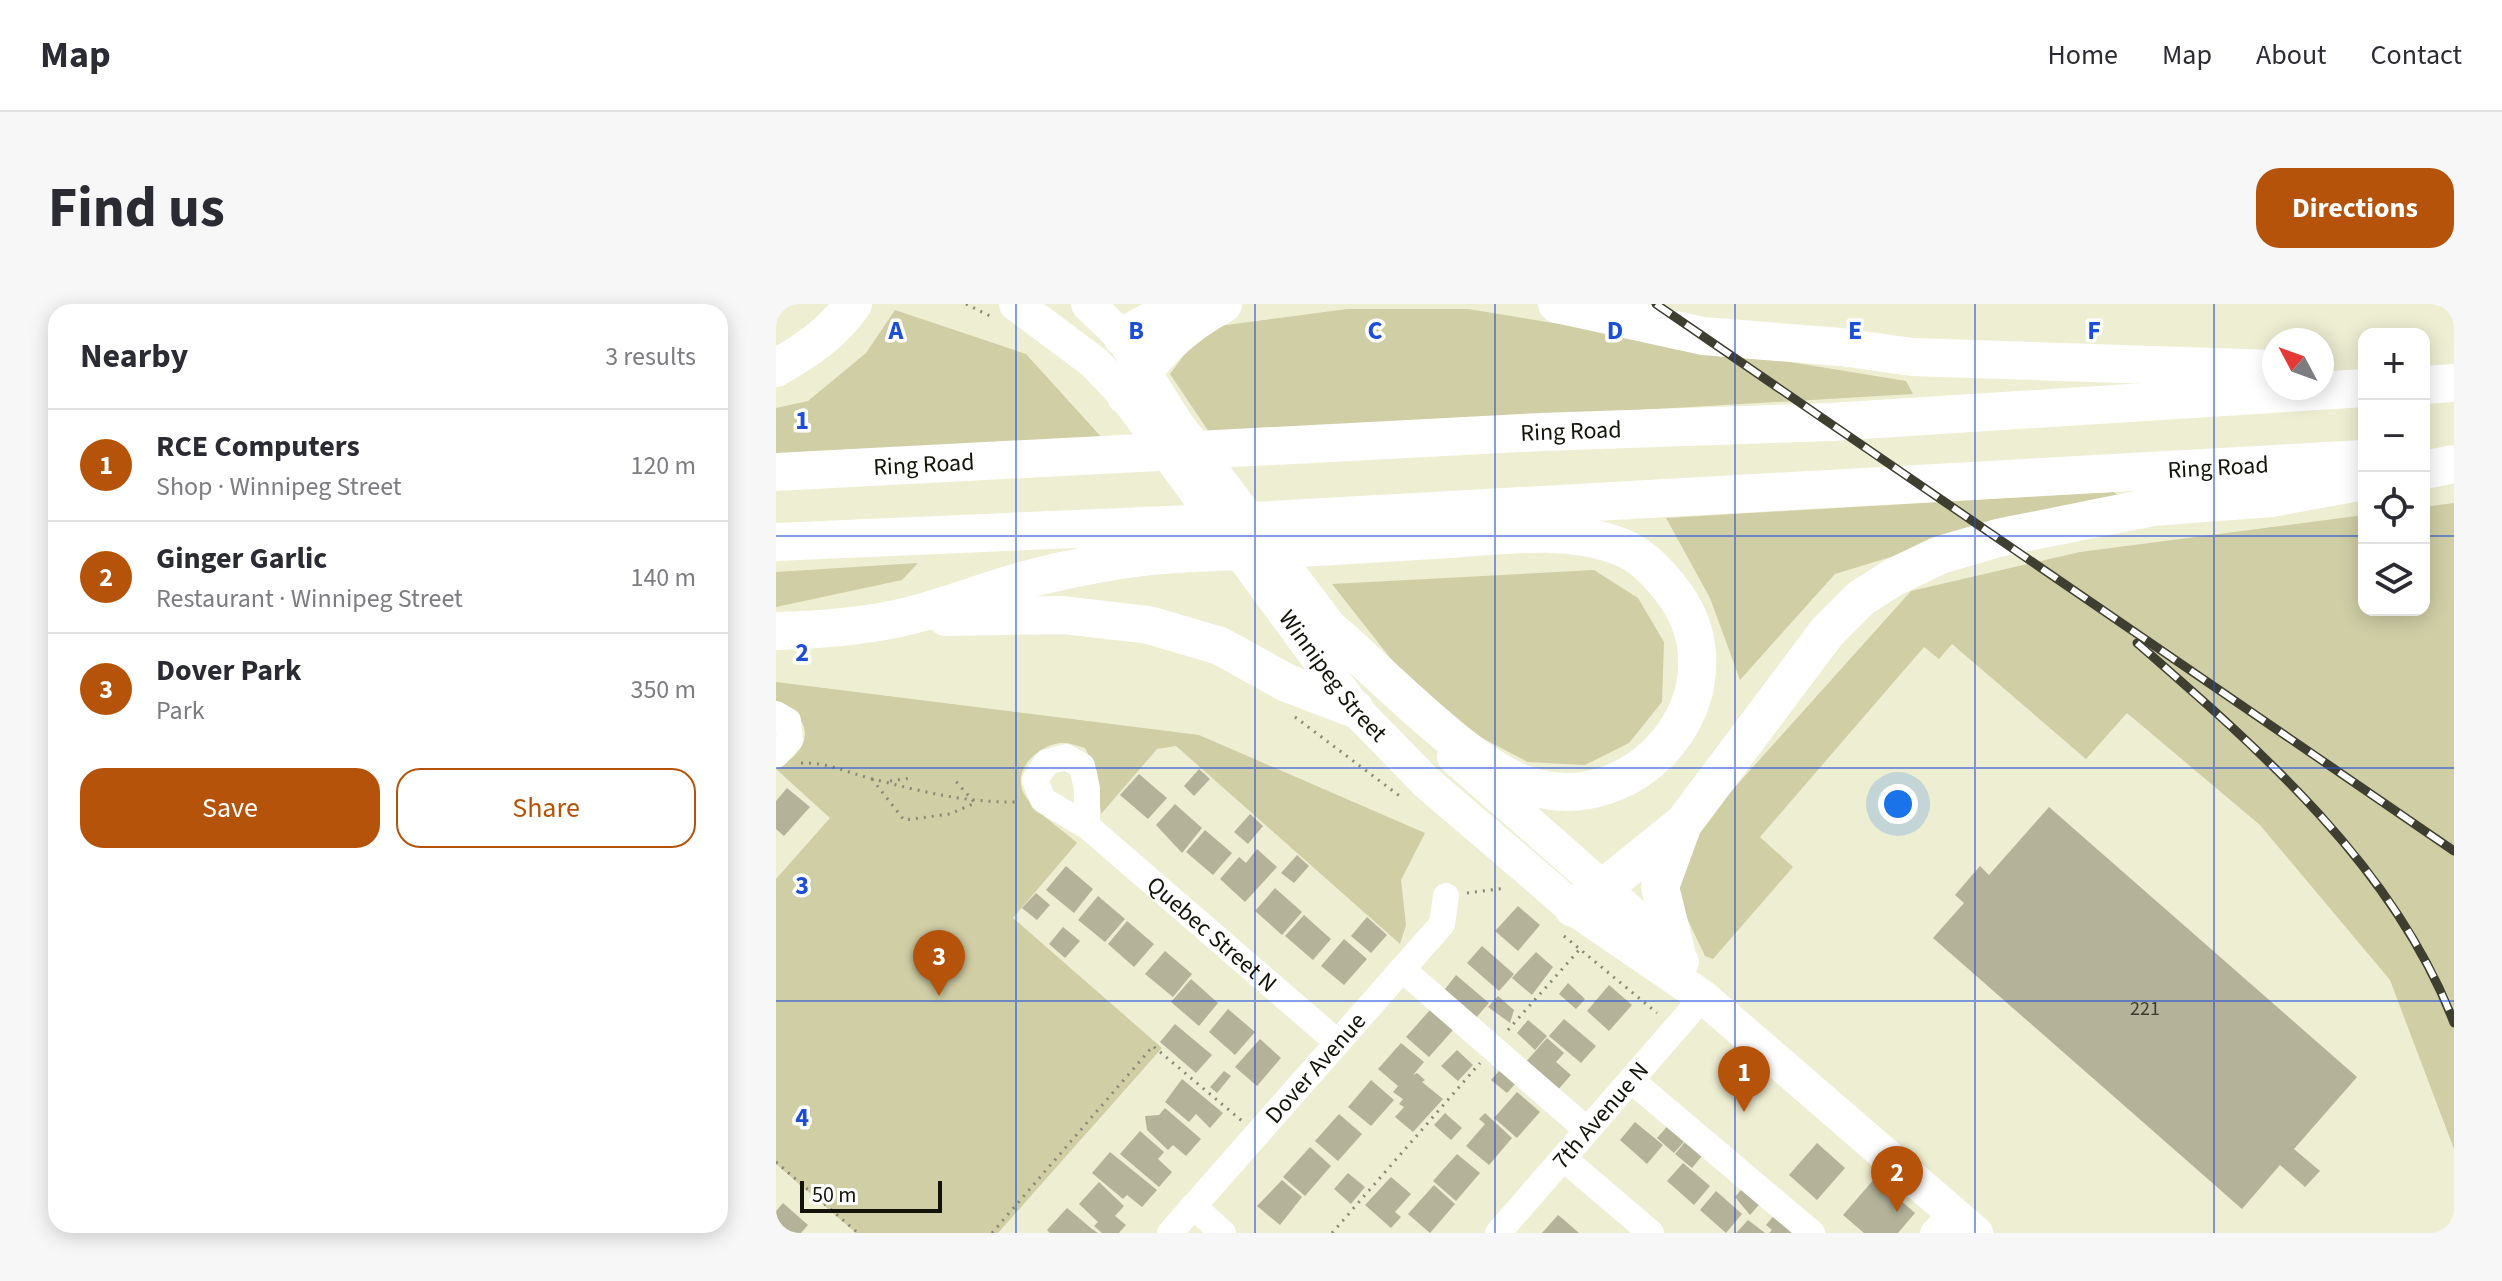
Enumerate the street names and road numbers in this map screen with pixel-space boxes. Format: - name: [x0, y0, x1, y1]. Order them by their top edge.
- street label: Ring Road: [1520, 412, 1622, 451]
- street label: Ring Road: [872, 445, 975, 485]
- street label: Ring Road: [2167, 447, 2270, 488]
- street label: Winnipeg Street: [1270, 603, 1395, 750]
- street label: Quebec Street N: [1139, 868, 1285, 1001]
- street label: Dover Avenue: [1257, 1005, 1374, 1131]
- street label: 7th Avenue N: [1544, 1054, 1657, 1177]

